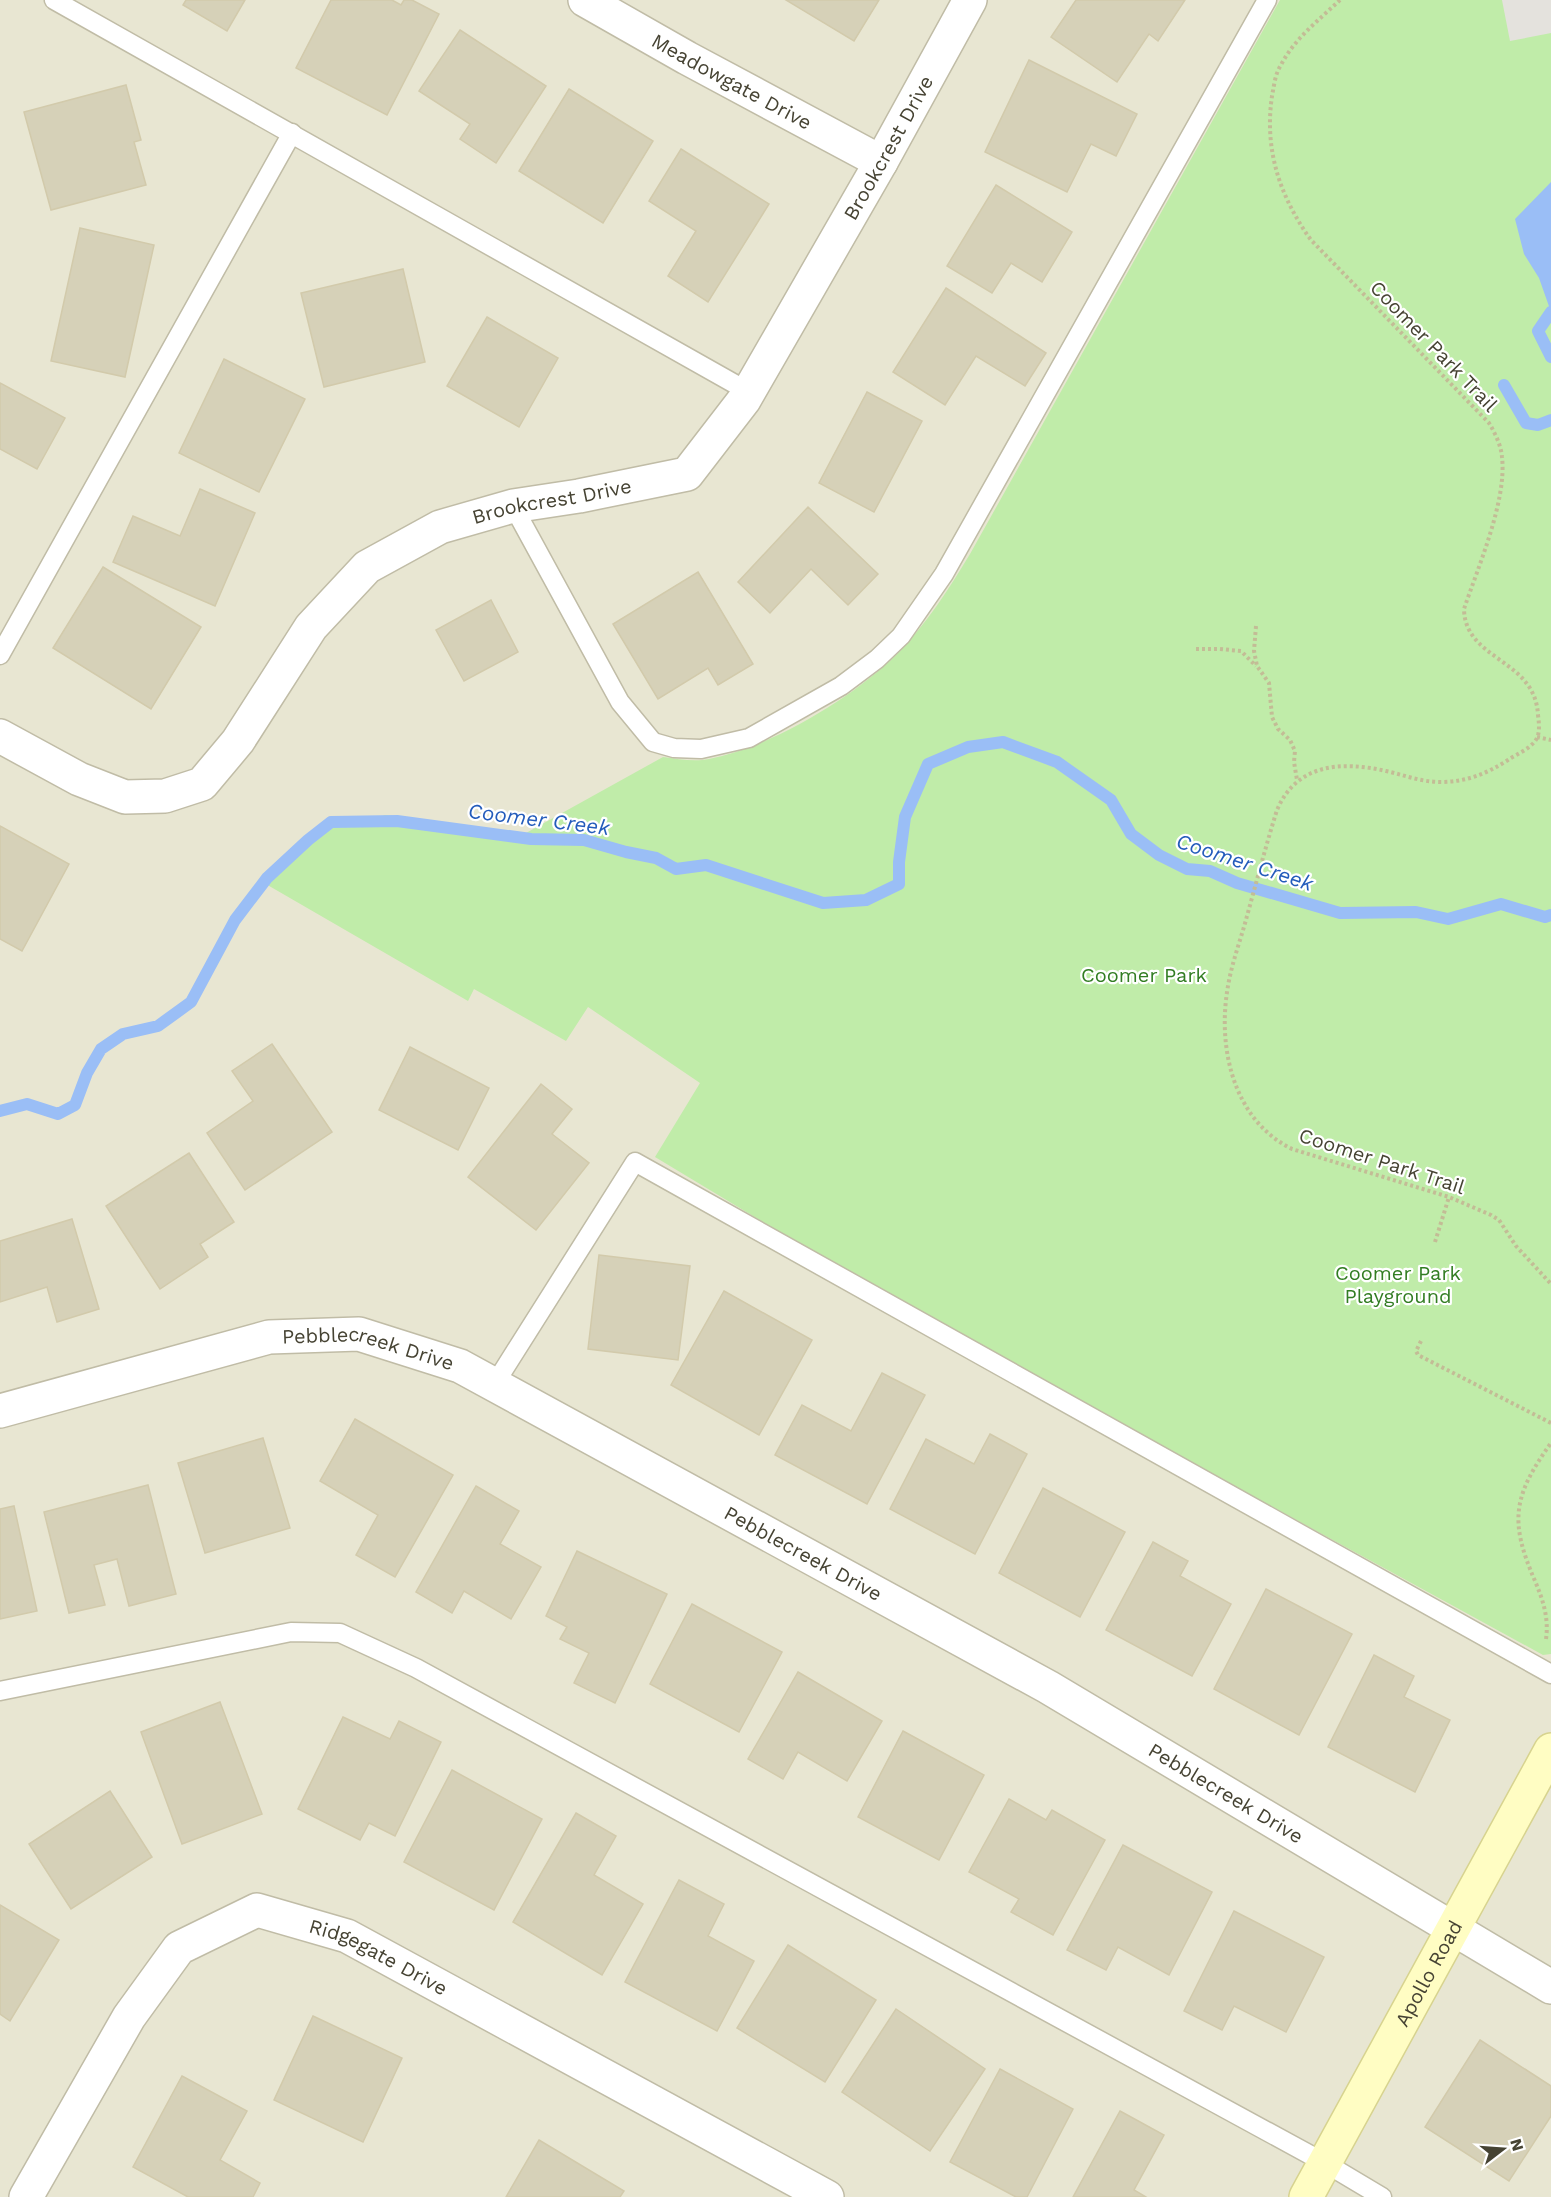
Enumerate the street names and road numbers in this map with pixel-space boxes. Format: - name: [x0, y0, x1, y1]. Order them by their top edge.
- street label: Meadowgate Drive: [648, 29, 816, 135]
- street label: Brookcrest Drive: [838, 71, 938, 224]
- street label: Coomer Park Trail: [1365, 275, 1503, 417]
- street label: Brookcrest Drive: [469, 474, 634, 529]
- street label: Coomer Park Trail: [1296, 1123, 1468, 1199]
- street label: Pebblecreek Drive: [282, 1322, 457, 1375]
- street label: Pebblecreek Drive: [720, 1501, 886, 1606]
- street label: Pebblecreek Drive: [1144, 1738, 1308, 1848]
- street label: Ridgegate Drive: [306, 1914, 452, 2000]
- street label: Apollo Road: [1390, 1916, 1467, 2031]

